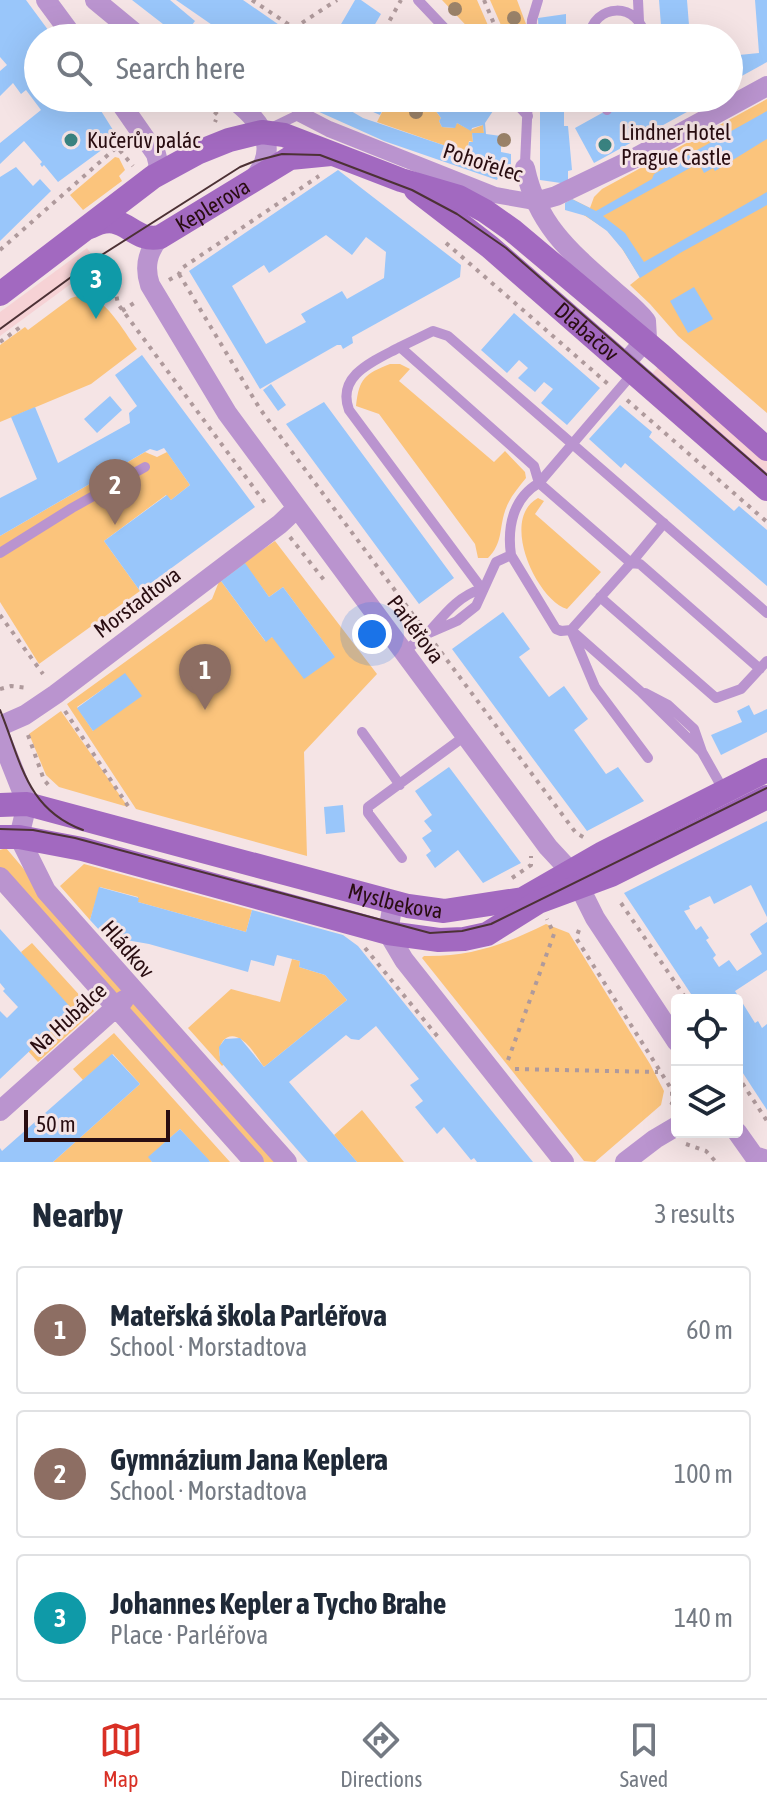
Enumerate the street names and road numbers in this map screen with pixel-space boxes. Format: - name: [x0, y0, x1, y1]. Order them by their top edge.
- street label: Pohořelec: [440, 137, 527, 187]
- street label: Keplerova: [171, 173, 254, 238]
- street label: Dlabačov: [550, 297, 624, 367]
- street label: Morstadtova: [89, 561, 185, 643]
- street label: Parléřova: [382, 590, 450, 668]
- street label: Myslbekova: [345, 878, 444, 924]
- street label: Hládkov: [96, 915, 160, 983]
- street label: Na Hubálce: [24, 977, 112, 1059]

